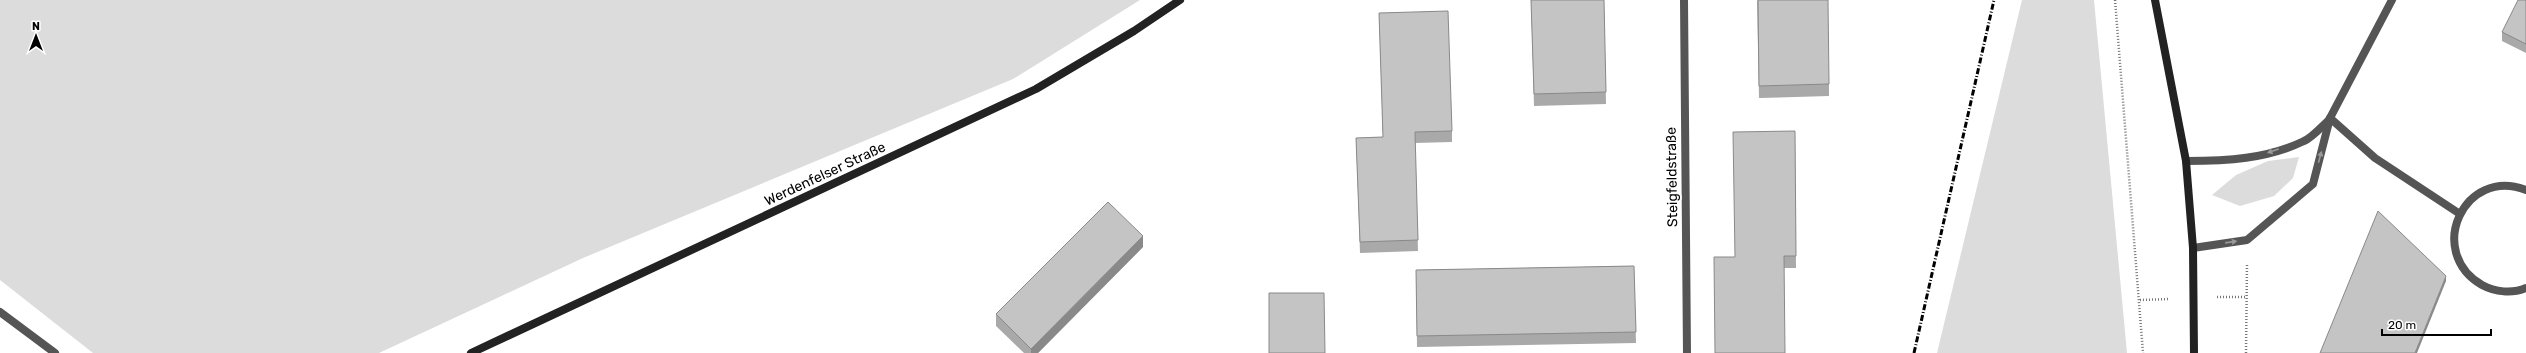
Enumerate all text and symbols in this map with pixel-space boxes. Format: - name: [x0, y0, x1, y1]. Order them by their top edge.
- north arrow: [16, 16, 56, 56]
- text: N: [32, 20, 40, 33]
- street label: Steigfeldstraße: [1663, 127, 1681, 227]
- street label: Werdenfelser Straße: [762, 138, 888, 210]
- one-way arrow: [2267, 149, 2279, 155]
- one-way arrow: [2317, 151, 2323, 163]
- one-way arrow: [2225, 239, 2238, 245]
- scale bar: [2382, 311, 2491, 337]
- text: 20 m: [2388, 318, 2416, 332]

